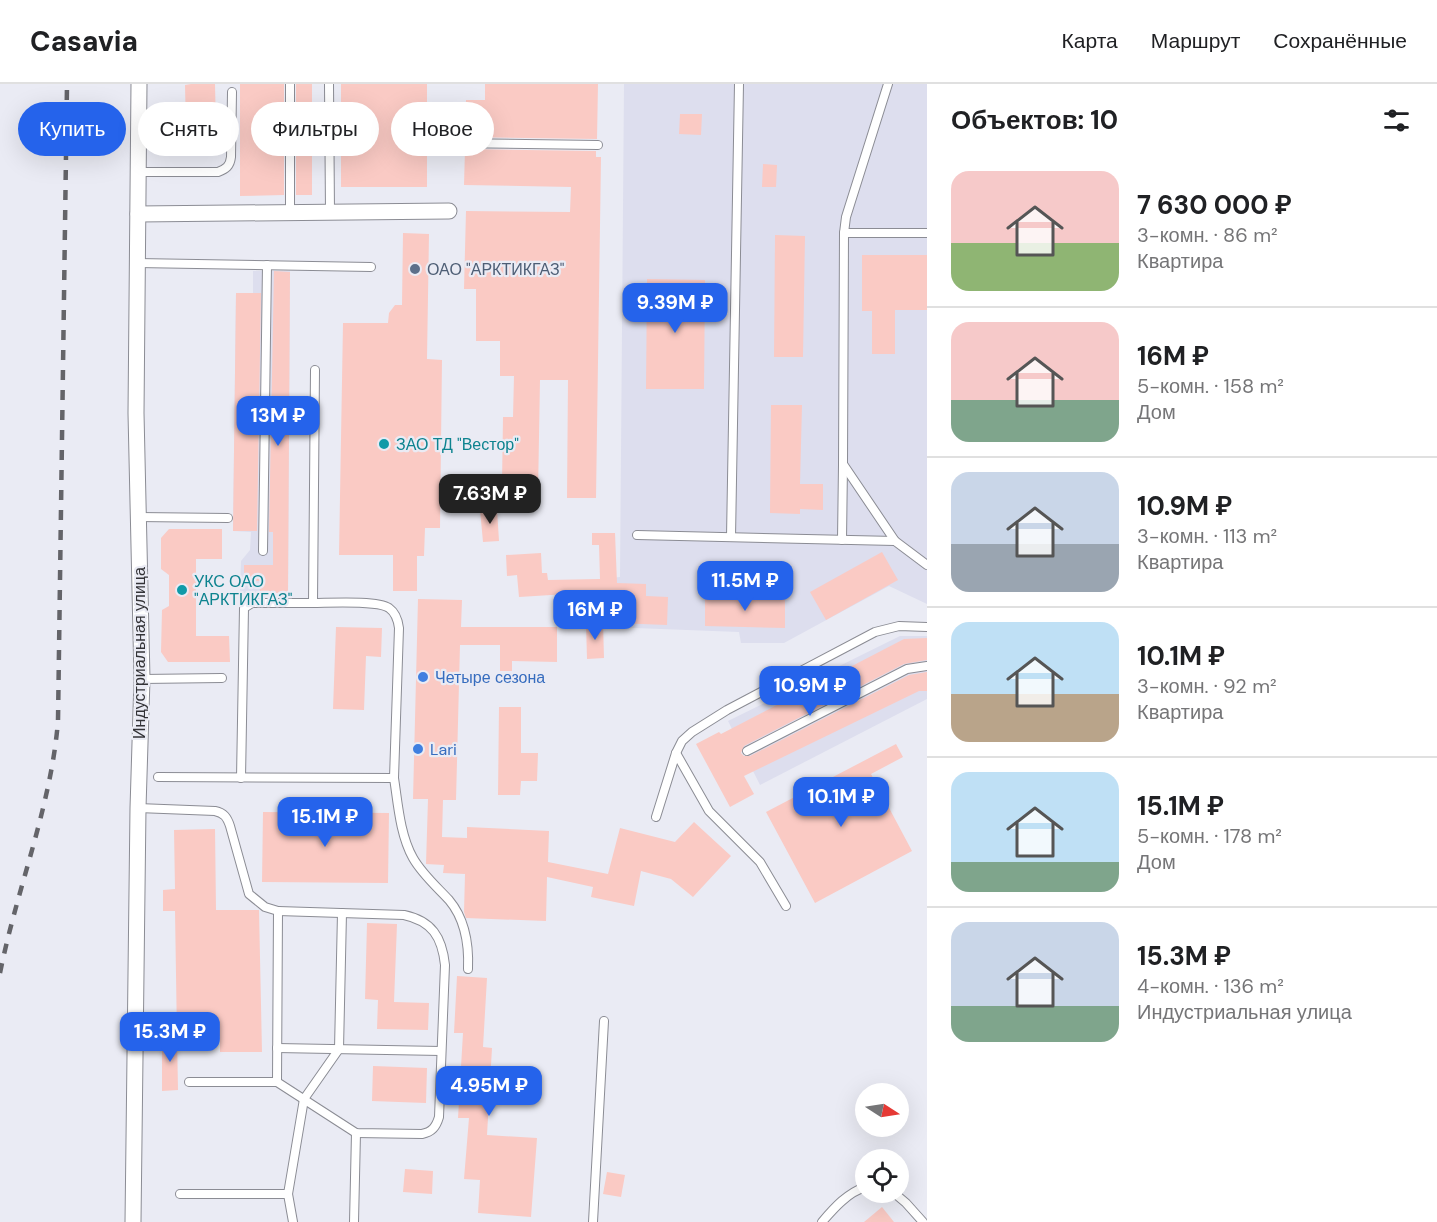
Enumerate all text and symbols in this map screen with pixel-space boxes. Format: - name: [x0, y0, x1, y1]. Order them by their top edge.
- text: Casavia: [30, 23, 138, 60]
- text: Карта: [1062, 27, 1118, 55]
- text: Маршрут: [1151, 27, 1240, 55]
- text: Сохранённые: [1273, 27, 1407, 55]
- chip: Купить: [18, 102, 126, 156]
- chip: Снять: [138, 102, 239, 156]
- chip: Фильтры: [251, 102, 379, 156]
- chip: Новое: [391, 102, 494, 156]
- text: Объектов: 10: [951, 103, 1118, 137]
- icon: filters: [1380, 104, 1413, 137]
- text: 7 630 000 ₽: [1137, 188, 1292, 222]
- icon: home: [999, 195, 1071, 267]
- text: 3-комн. · 86 m²: [1137, 222, 1278, 248]
- text: Квартира: [1137, 248, 1223, 274]
- place label: ОАО "АРКТИКГАЗ": [427, 259, 565, 280]
- marker: ОАО "АРКТИКГАЗ": [408, 262, 422, 276]
- pin: 9.39M ₽: [620, 283, 730, 334]
- text: 9.39M ₽: [637, 289, 713, 315]
- text: 16M ₽: [1137, 339, 1209, 373]
- icon: home: [999, 346, 1071, 418]
- text: 5-комн. · 158 m²: [1137, 373, 1284, 399]
- pin: 13M ₽: [236, 396, 320, 447]
- text: Дом: [1137, 399, 1176, 425]
- text: 13M ₽: [251, 402, 305, 428]
- place label: ЗАО ТД "Вестор": [396, 434, 519, 455]
- marker: ЗАО ТД "Вестор": [377, 437, 391, 451]
- pin: 7.63M ₽: [435, 474, 545, 525]
- text: 7.63M ₽: [453, 480, 527, 506]
- text: 10.9M ₽: [1137, 489, 1232, 523]
- icon: home: [999, 496, 1071, 568]
- text: 3-комн. · 113 m²: [1137, 523, 1277, 549]
- text: Квартира: [1137, 549, 1223, 575]
- pin: 11.5M ₽: [690, 561, 800, 612]
- street label: Индустриальная улица: [129, 567, 150, 739]
- text: 11.5M ₽: [711, 567, 779, 593]
- place label: УКС ОАО "АРКТИКГАЗ": [194, 571, 293, 610]
- marker: УКС ОАО "АРКТИКГАЗ": [175, 583, 189, 597]
- pin: 16M ₽: [553, 590, 637, 641]
- text: 16M ₽: [567, 596, 623, 622]
- text: 10.1M ₽: [1137, 639, 1225, 673]
- icon: home: [999, 646, 1071, 718]
- pin: 10.9M ₽: [755, 666, 865, 717]
- place label: Четыре сезона: [435, 667, 545, 688]
- marker: Четыре сезона: [416, 670, 430, 684]
- text: 10.9M ₽: [773, 672, 847, 698]
- text: 3-комн. · 92 m²: [1137, 673, 1277, 699]
- text: Квартира: [1137, 699, 1223, 725]
- place label: Lari: [430, 739, 457, 760]
- marker: Lari: [411, 742, 425, 756]
- pin: 10.1M ₽: [786, 777, 896, 828]
- text: 10.1M ₽: [807, 783, 875, 809]
- text: 15.1M ₽: [1137, 789, 1224, 823]
- icon: home: [999, 796, 1071, 868]
- pin: 15.1M ₽: [270, 797, 380, 848]
- text: 15.1M ₽: [292, 803, 358, 829]
- text: 5-комн. · 178 m²: [1137, 823, 1282, 849]
- text: Дом: [1137, 849, 1176, 875]
- text: 15.3M ₽: [1137, 939, 1231, 973]
- icon: home: [999, 946, 1071, 1018]
- text: 4-комн. · 136 m²: [1137, 973, 1284, 999]
- text: Индустриальная улица: [1137, 999, 1352, 1025]
- pin: 15.3M ₽: [115, 1012, 225, 1063]
- text: 15.3M ₽: [134, 1018, 206, 1044]
- pin: 4.95M ₽: [434, 1066, 544, 1117]
- text: 4.95M ₽: [450, 1072, 528, 1098]
- north arrow: [855, 1083, 909, 1137]
- map controls: [855, 1083, 909, 1203]
- button: locate: [855, 1149, 909, 1203]

